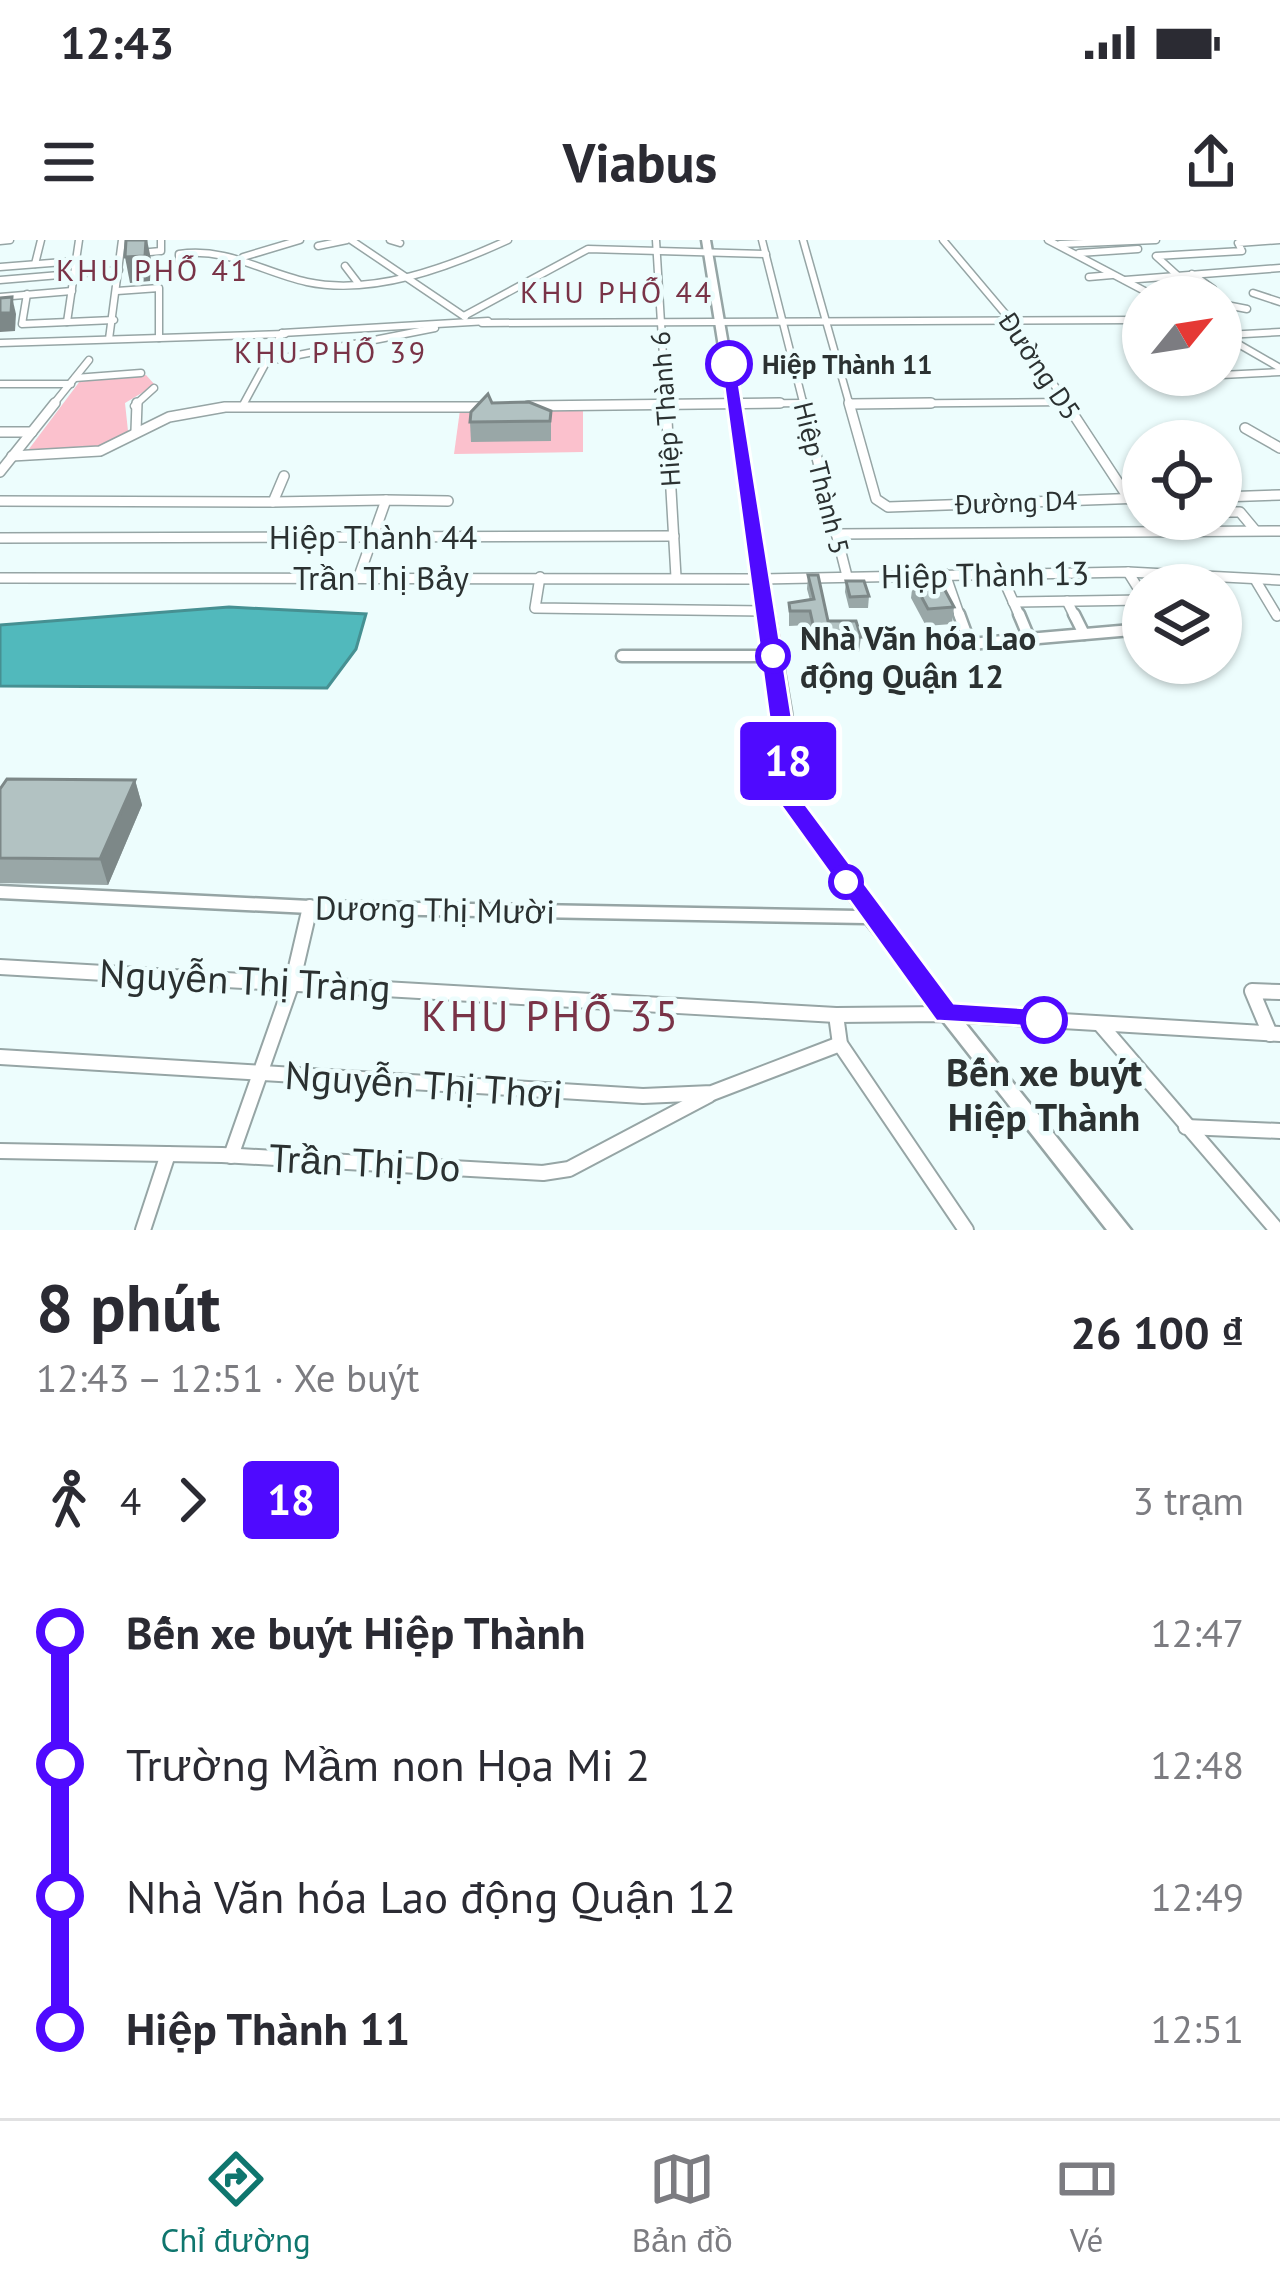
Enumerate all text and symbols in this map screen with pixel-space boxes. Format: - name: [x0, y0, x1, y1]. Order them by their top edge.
- text: 12:43: [60, 13, 174, 71]
- text: Viabus: [563, 127, 717, 197]
- icon: menu: [36, 129, 102, 195]
- icon: share: [1178, 129, 1244, 195]
- district label: KHU PHỐ 41: [56, 250, 250, 289]
- district label: KHU PHỐ 44: [520, 272, 714, 311]
- north arrow: [1122, 276, 1242, 396]
- map controls: [1122, 276, 1242, 684]
- street label: Đường D5: [991, 305, 1088, 426]
- street label: Hiệp Thành 6: [643, 330, 687, 488]
- district label: KHU PHỐ 39: [234, 332, 428, 371]
- marker: Hiệp Thành 11: [707, 342, 751, 386]
- place label: Hiệp Thành 11: [762, 347, 933, 381]
- street label: Hiệp Thành 5: [787, 398, 857, 558]
- button: locate: [1122, 420, 1242, 540]
- street label: Đường D4: [953, 483, 1078, 521]
- street label: Hiệp Thành 44: [269, 515, 477, 558]
- street label: Hiệp Thành 13: [880, 551, 1090, 597]
- street label: Trần Thị Bảy: [293, 556, 470, 599]
- button: layers: [1122, 564, 1242, 684]
- place label: Nhà Văn hóa Lao động Quận 12: [800, 616, 1036, 697]
- marker: Nhà Văn hóa Lao động Quận 12: [757, 640, 789, 672]
- line badge: 18: [734, 722, 842, 800]
- text: 18: [764, 733, 812, 788]
- unlabelled marker: [830, 866, 862, 898]
- street label: Dương Thị Mười: [315, 885, 555, 933]
- street label: Nguyễn Thị Tràng: [98, 947, 392, 1013]
- district label: KHU PHỐ 35: [421, 988, 681, 1043]
- marker: Bến xe buýt Hiệp Thành: [1022, 998, 1066, 1042]
- place label: Bến xe buýt Hiệp Thành: [946, 1046, 1142, 1142]
- street label: Nguyễn Thị Thơi: [283, 1049, 565, 1119]
- street label: Trần Thị Do: [268, 1132, 462, 1192]
- text: 8 phút: [36, 1264, 220, 1349]
- text: 26 100 ₫: [1071, 1303, 1244, 1361]
- text: 12:43 – 12:51 · Xe buýt: [36, 1352, 419, 1403]
- icon: walk: [36, 1467, 102, 1533]
- icon: forward: [159, 1467, 225, 1533]
- text: 18: [267, 1472, 315, 1527]
- text: 4: [120, 1475, 141, 1526]
- text: 3 trạm: [1132, 1475, 1244, 1526]
- text: Bến xe buýt Hiệp Thành: [126, 1603, 586, 1661]
- text: 12:47: [1150, 1607, 1244, 1658]
- text: Trường Mầm non Họa Mi 2: [126, 1735, 650, 1793]
- text: 12:48: [1150, 1739, 1244, 1790]
- text: Nhà Văn hóa Lao động Quận 12: [126, 1867, 736, 1925]
- text: 12:49: [1150, 1871, 1244, 1922]
- text: Hiệp Thành 11: [126, 1999, 410, 2057]
- text: 12:51: [1150, 2003, 1244, 2054]
- tab: Chỉ đường: [160, 2146, 311, 2261]
- tab: Bản đồ: [632, 2146, 733, 2261]
- tab: Vé: [1054, 2146, 1120, 2261]

